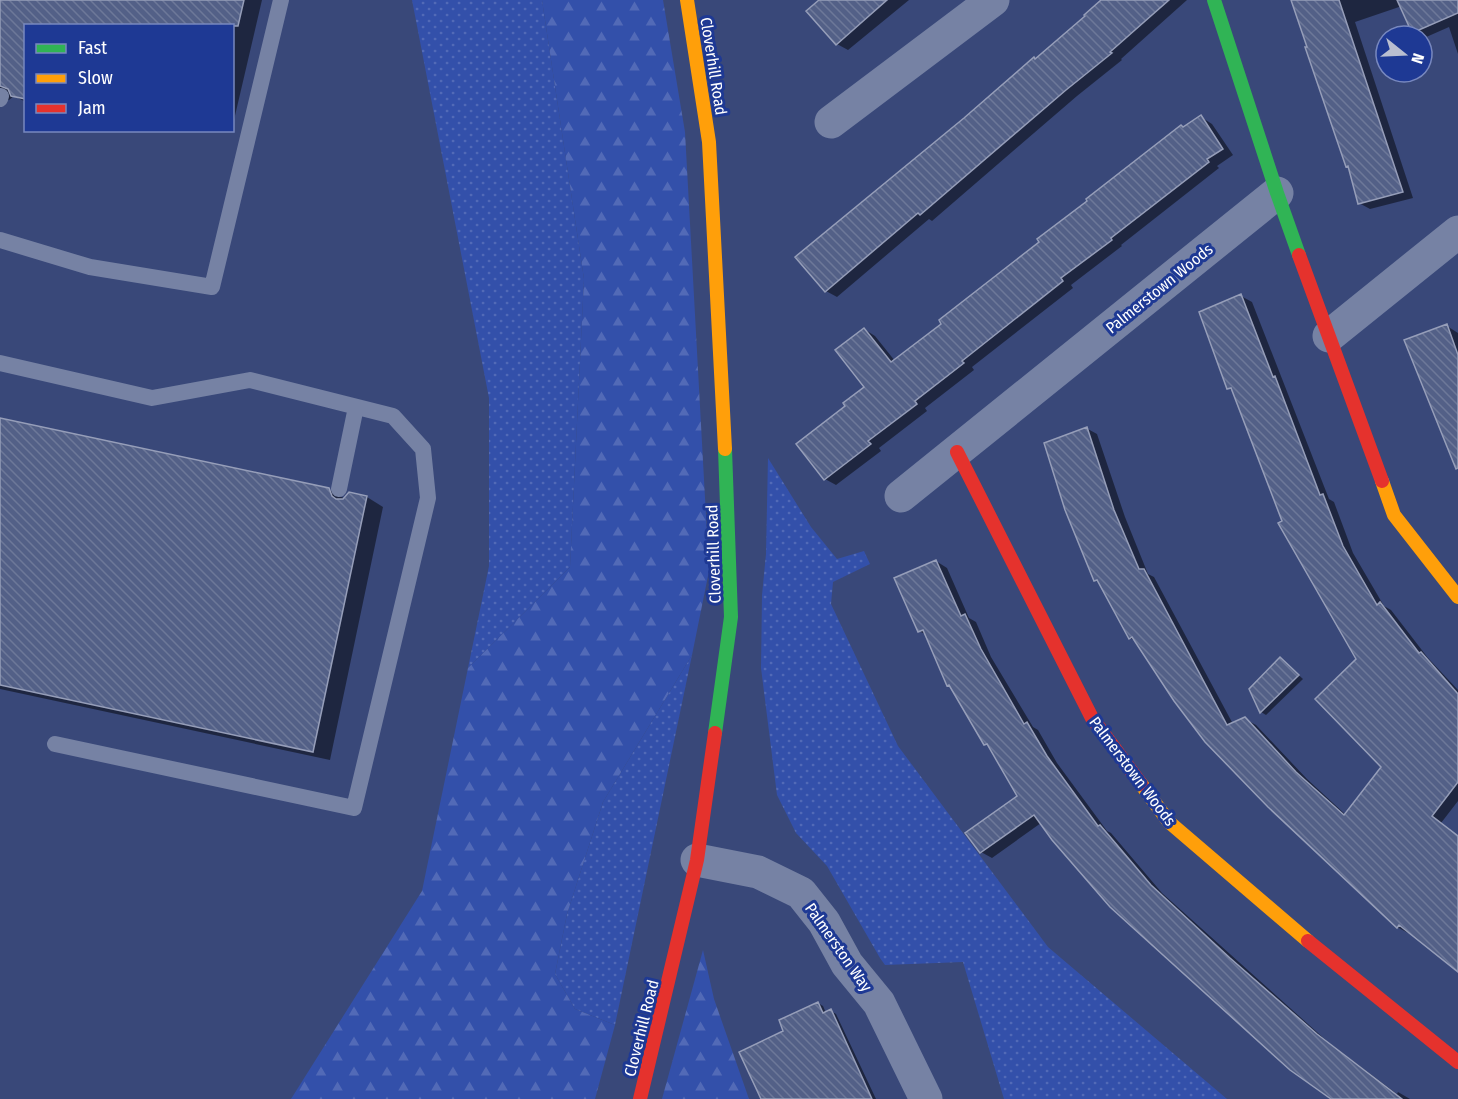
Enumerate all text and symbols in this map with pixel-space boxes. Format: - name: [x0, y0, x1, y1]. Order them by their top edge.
- street label: Cloverhill Road: [696, 16, 731, 116]
- legend: [24, 24, 234, 132]
- north arrow: [1374, 24, 1434, 84]
- text: Fast: [78, 37, 107, 59]
- text: N: [1407, 51, 1428, 66]
- text: Slow: [78, 67, 113, 89]
- text: Jam: [78, 97, 106, 119]
- street label: Palmerstown Woods: [1102, 239, 1217, 337]
- street label: Cloverhill Road: [702, 504, 725, 604]
- street label: Palmerstown Woods: [1085, 713, 1180, 830]
- street label: Palmerston Way: [801, 899, 877, 996]
- street label: Cloverhill Road: [620, 978, 663, 1078]

